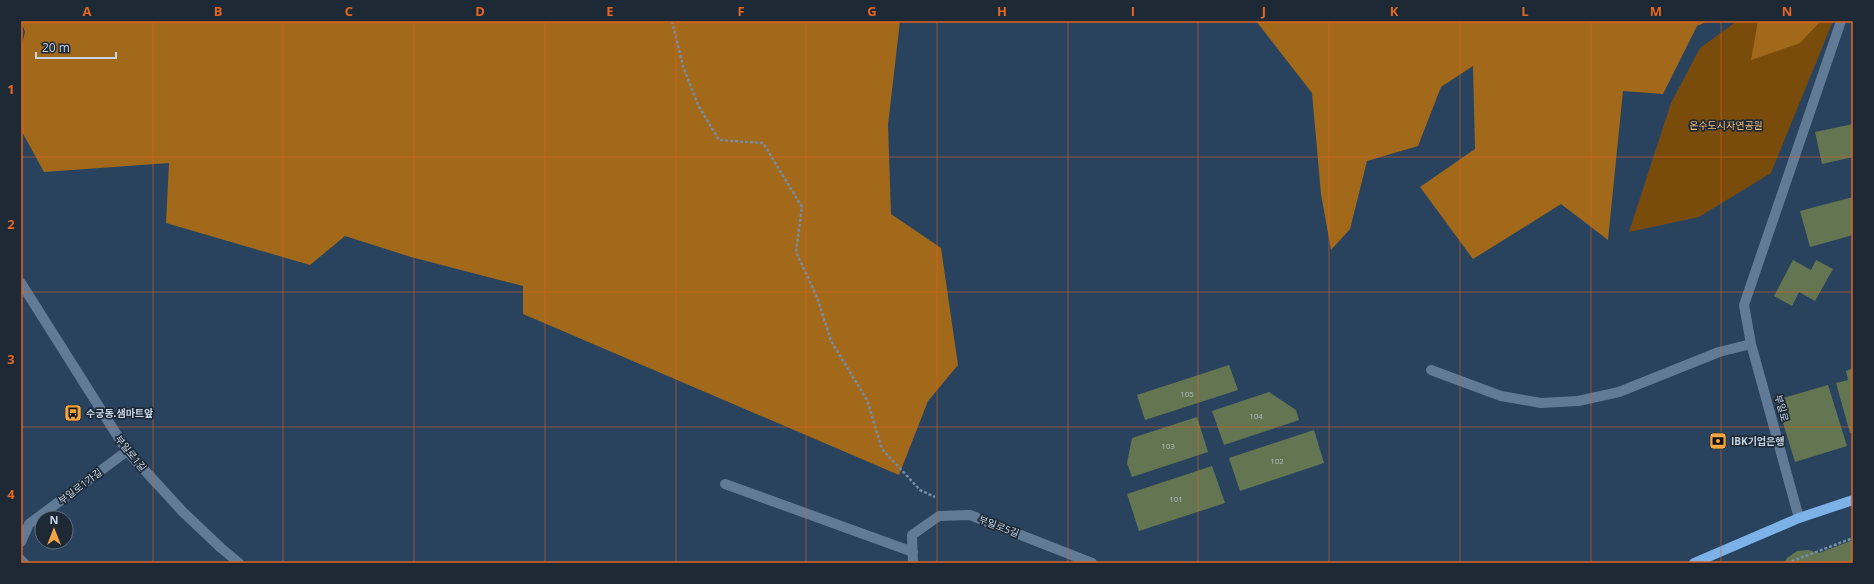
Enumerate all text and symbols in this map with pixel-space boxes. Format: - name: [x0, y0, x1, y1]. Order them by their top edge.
- text: A: [83, 2, 92, 20]
- text: B: [214, 2, 223, 20]
- text: C: [345, 2, 353, 20]
- text: D: [475, 2, 485, 20]
- text: E: [606, 2, 614, 20]
- text: F: [737, 2, 745, 20]
- text: G: [867, 2, 877, 20]
- text: H: [997, 2, 1007, 20]
- text: I: [1131, 2, 1135, 20]
- text: J: [1261, 2, 1266, 20]
- text: K: [1390, 2, 1399, 20]
- text: L: [1521, 2, 1529, 20]
- text: M: [1650, 2, 1662, 20]
- text: N: [1782, 2, 1792, 20]
- scale bar: [36, 34, 116, 60]
- text: 20 m: [42, 39, 70, 56]
- text: 1: [7, 80, 15, 98]
- park label: 온수도시자연공원: [1689, 118, 1763, 132]
- text: 2: [7, 215, 15, 233]
- text: 3: [7, 350, 15, 368]
- house number: 105: [1180, 388, 1194, 399]
- street label: 부일로: [1772, 393, 1792, 423]
- bus stop icon: 수궁동.샘마트앞: [63, 403, 83, 423]
- place label: 수궁동.샘마트앞: [86, 406, 153, 420]
- house number: 104: [1249, 410, 1263, 421]
- bank icon: IBK기업은행: [1708, 431, 1728, 451]
- street label: 부일로1길: [112, 432, 150, 474]
- place label: IBK기업은행: [1731, 434, 1784, 448]
- house number: 103: [1161, 440, 1175, 451]
- house number: 102: [1270, 455, 1284, 466]
- street label: 부일로1가길: [55, 465, 105, 507]
- text: 4: [7, 485, 15, 503]
- house number: 101: [1169, 493, 1183, 504]
- north arrow: [34, 510, 74, 550]
- text: N: [50, 512, 58, 527]
- street label: 부일로5길: [977, 512, 1021, 540]

